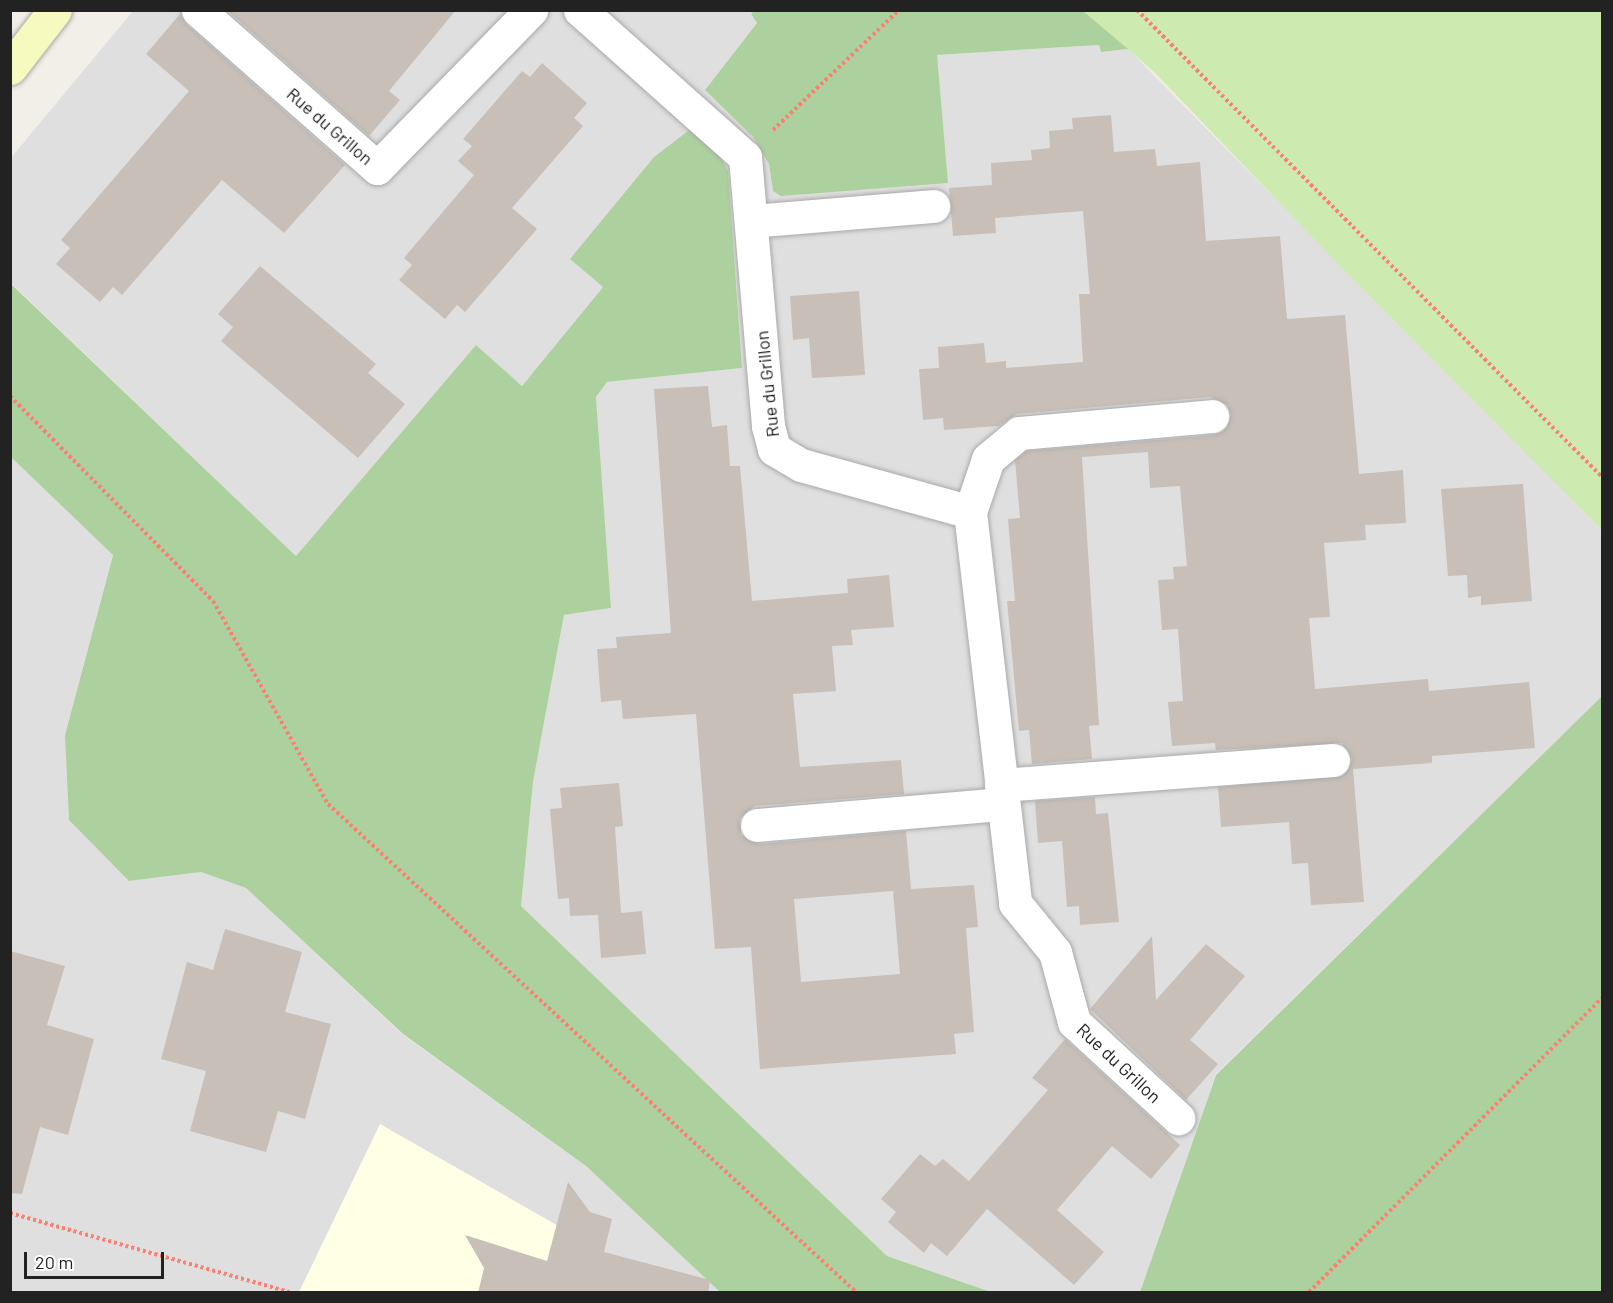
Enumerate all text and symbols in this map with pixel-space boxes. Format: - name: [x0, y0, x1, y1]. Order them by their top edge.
- street label: Rue du Grillon: [283, 83, 377, 169]
- street label: Rue du Grillon: [751, 330, 783, 438]
- street label: Rue du Grillon: [1073, 1019, 1165, 1107]
- scale bar: [27, 1240, 166, 1278]
- text: 20 m: [35, 1251, 73, 1273]

